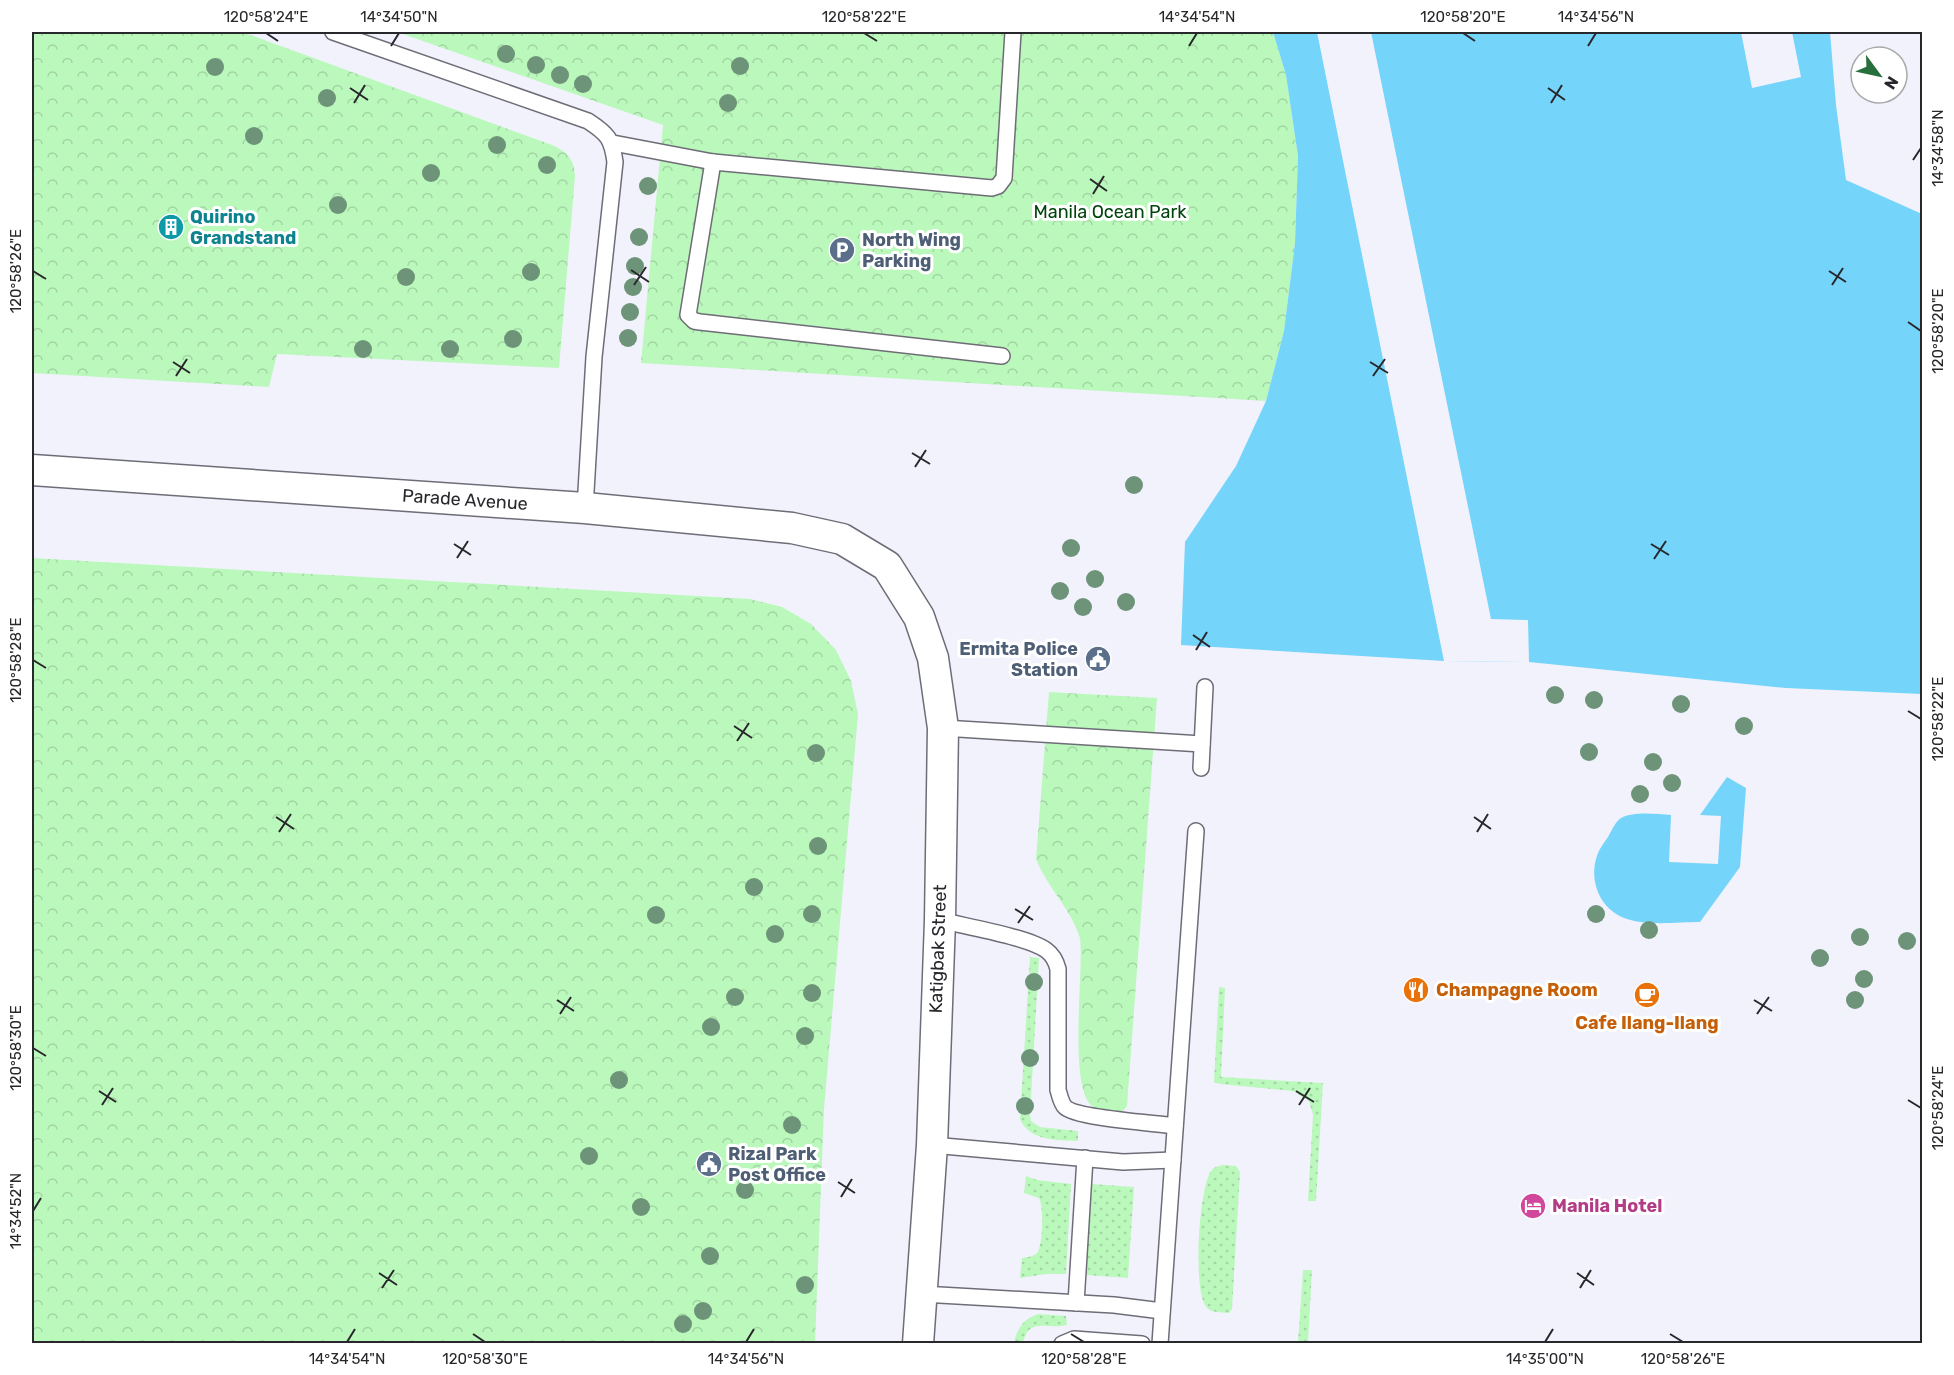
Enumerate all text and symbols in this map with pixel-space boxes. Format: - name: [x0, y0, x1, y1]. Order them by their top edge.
- text: 120°58'24"E: [224, 8, 308, 26]
- text: 14°34'50"N: [360, 8, 438, 26]
- text: 120°58'22"E: [822, 8, 906, 26]
- text: 14°34'54"N: [1159, 8, 1235, 26]
- text: 120°58'20"E: [1420, 8, 1506, 26]
- text: 14°34'56"N: [1558, 8, 1634, 26]
- north arrow: [1849, 45, 1909, 105]
- text: N: [1880, 73, 1902, 93]
- text: 14°34'58"N: [1929, 109, 1947, 187]
- park label: Manila Ocean Park: [1033, 201, 1187, 223]
- place label: Quirino Grandstand: [190, 206, 296, 249]
- building icon: Quirino Grandstand: [156, 212, 186, 242]
- text: 120°58'26"E: [7, 229, 25, 313]
- place label: North Wing Parking: [862, 229, 961, 272]
- parking icon: North Wing Parking: [827, 235, 857, 265]
- text: 120°58'20"E: [1929, 288, 1947, 374]
- street label: Parade Avenue: [401, 484, 528, 515]
- text: 120°58'28"E: [7, 617, 25, 703]
- place label: Ermita Police Station: [959, 638, 1078, 681]
- public building icon: Ermita Police Station: [1083, 644, 1113, 674]
- text: 120°58'22"E: [1929, 677, 1947, 761]
- street label: Katigbak Street: [925, 884, 951, 1014]
- restaurant icon: Champagne Room: [1401, 975, 1431, 1005]
- place label: Champagne Room: [1436, 979, 1598, 1001]
- cafe icon: Cafe Ilang-Ilang: [1632, 980, 1662, 1010]
- text: 120°58'30"E: [7, 1005, 25, 1091]
- place label: Cafe Ilang-Ilang: [1575, 1012, 1719, 1034]
- text: 120°58'24"E: [1929, 1066, 1947, 1150]
- place label: Rizal Park Post Office: [728, 1143, 826, 1186]
- public building icon: Rizal Park Post Office: [694, 1149, 724, 1179]
- text: 14°34'52"N: [7, 1173, 25, 1249]
- hotel icon: Manila Hotel: [1518, 1191, 1548, 1221]
- place label: Manila Hotel: [1552, 1195, 1662, 1217]
- text: 14°34'54"N: [309, 1350, 385, 1368]
- text: 120°58'30"E: [442, 1350, 528, 1368]
- text: 14°34'56"N: [708, 1350, 784, 1368]
- text: 120°58'28"E: [1041, 1350, 1127, 1368]
- text: 14°35'00"N: [1506, 1350, 1584, 1368]
- text: 120°58'26"E: [1641, 1350, 1725, 1368]

